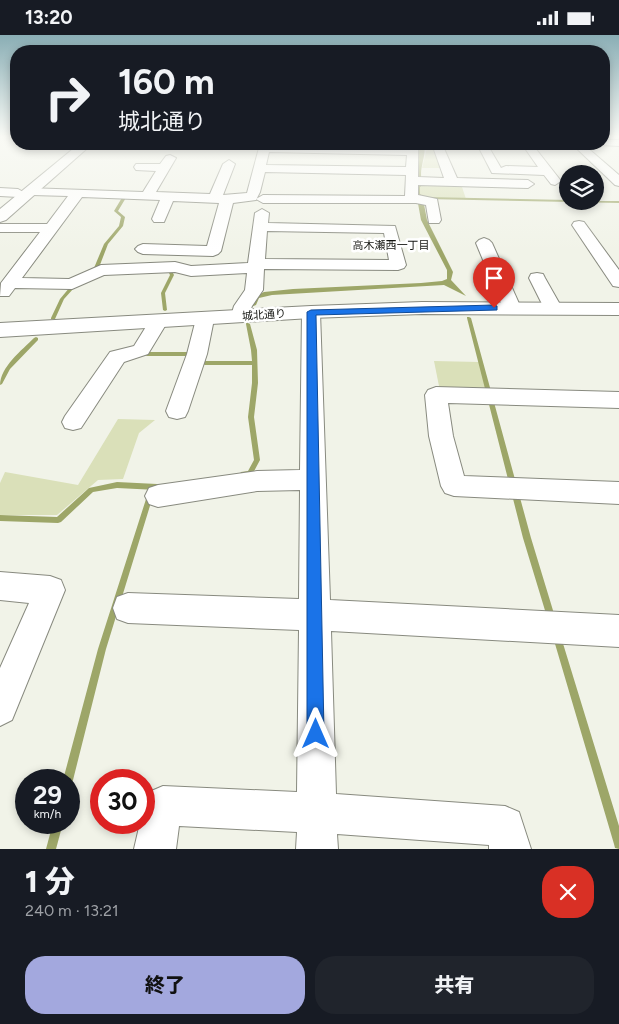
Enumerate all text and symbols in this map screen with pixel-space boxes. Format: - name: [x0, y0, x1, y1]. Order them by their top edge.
- text: 13:20: [25, 6, 73, 29]
- text: 160 m: [118, 61, 215, 103]
- icon: right: [35, 65, 100, 130]
- text: 城北通り: [118, 108, 206, 135]
- map controls: [559, 165, 604, 210]
- button: layers: [559, 165, 604, 210]
- district label: 高木瀬西一丁目: [353, 239, 430, 252]
- pin: [473, 257, 515, 308]
- icon: arrive: [480, 264, 508, 292]
- street label: 城北通り: [242, 307, 286, 323]
- position arrow: [289, 707, 341, 759]
- speed limit sign: 30: [90, 769, 155, 834]
- text: 29: [33, 780, 62, 810]
- text: km/h: [34, 807, 61, 821]
- text: 1 分: [25, 863, 75, 900]
- button: close: [542, 866, 594, 918]
- text: 240 m · 13:21: [25, 901, 119, 920]
- button: 終了: [25, 956, 305, 1014]
- button: 共有: [315, 956, 594, 1014]

